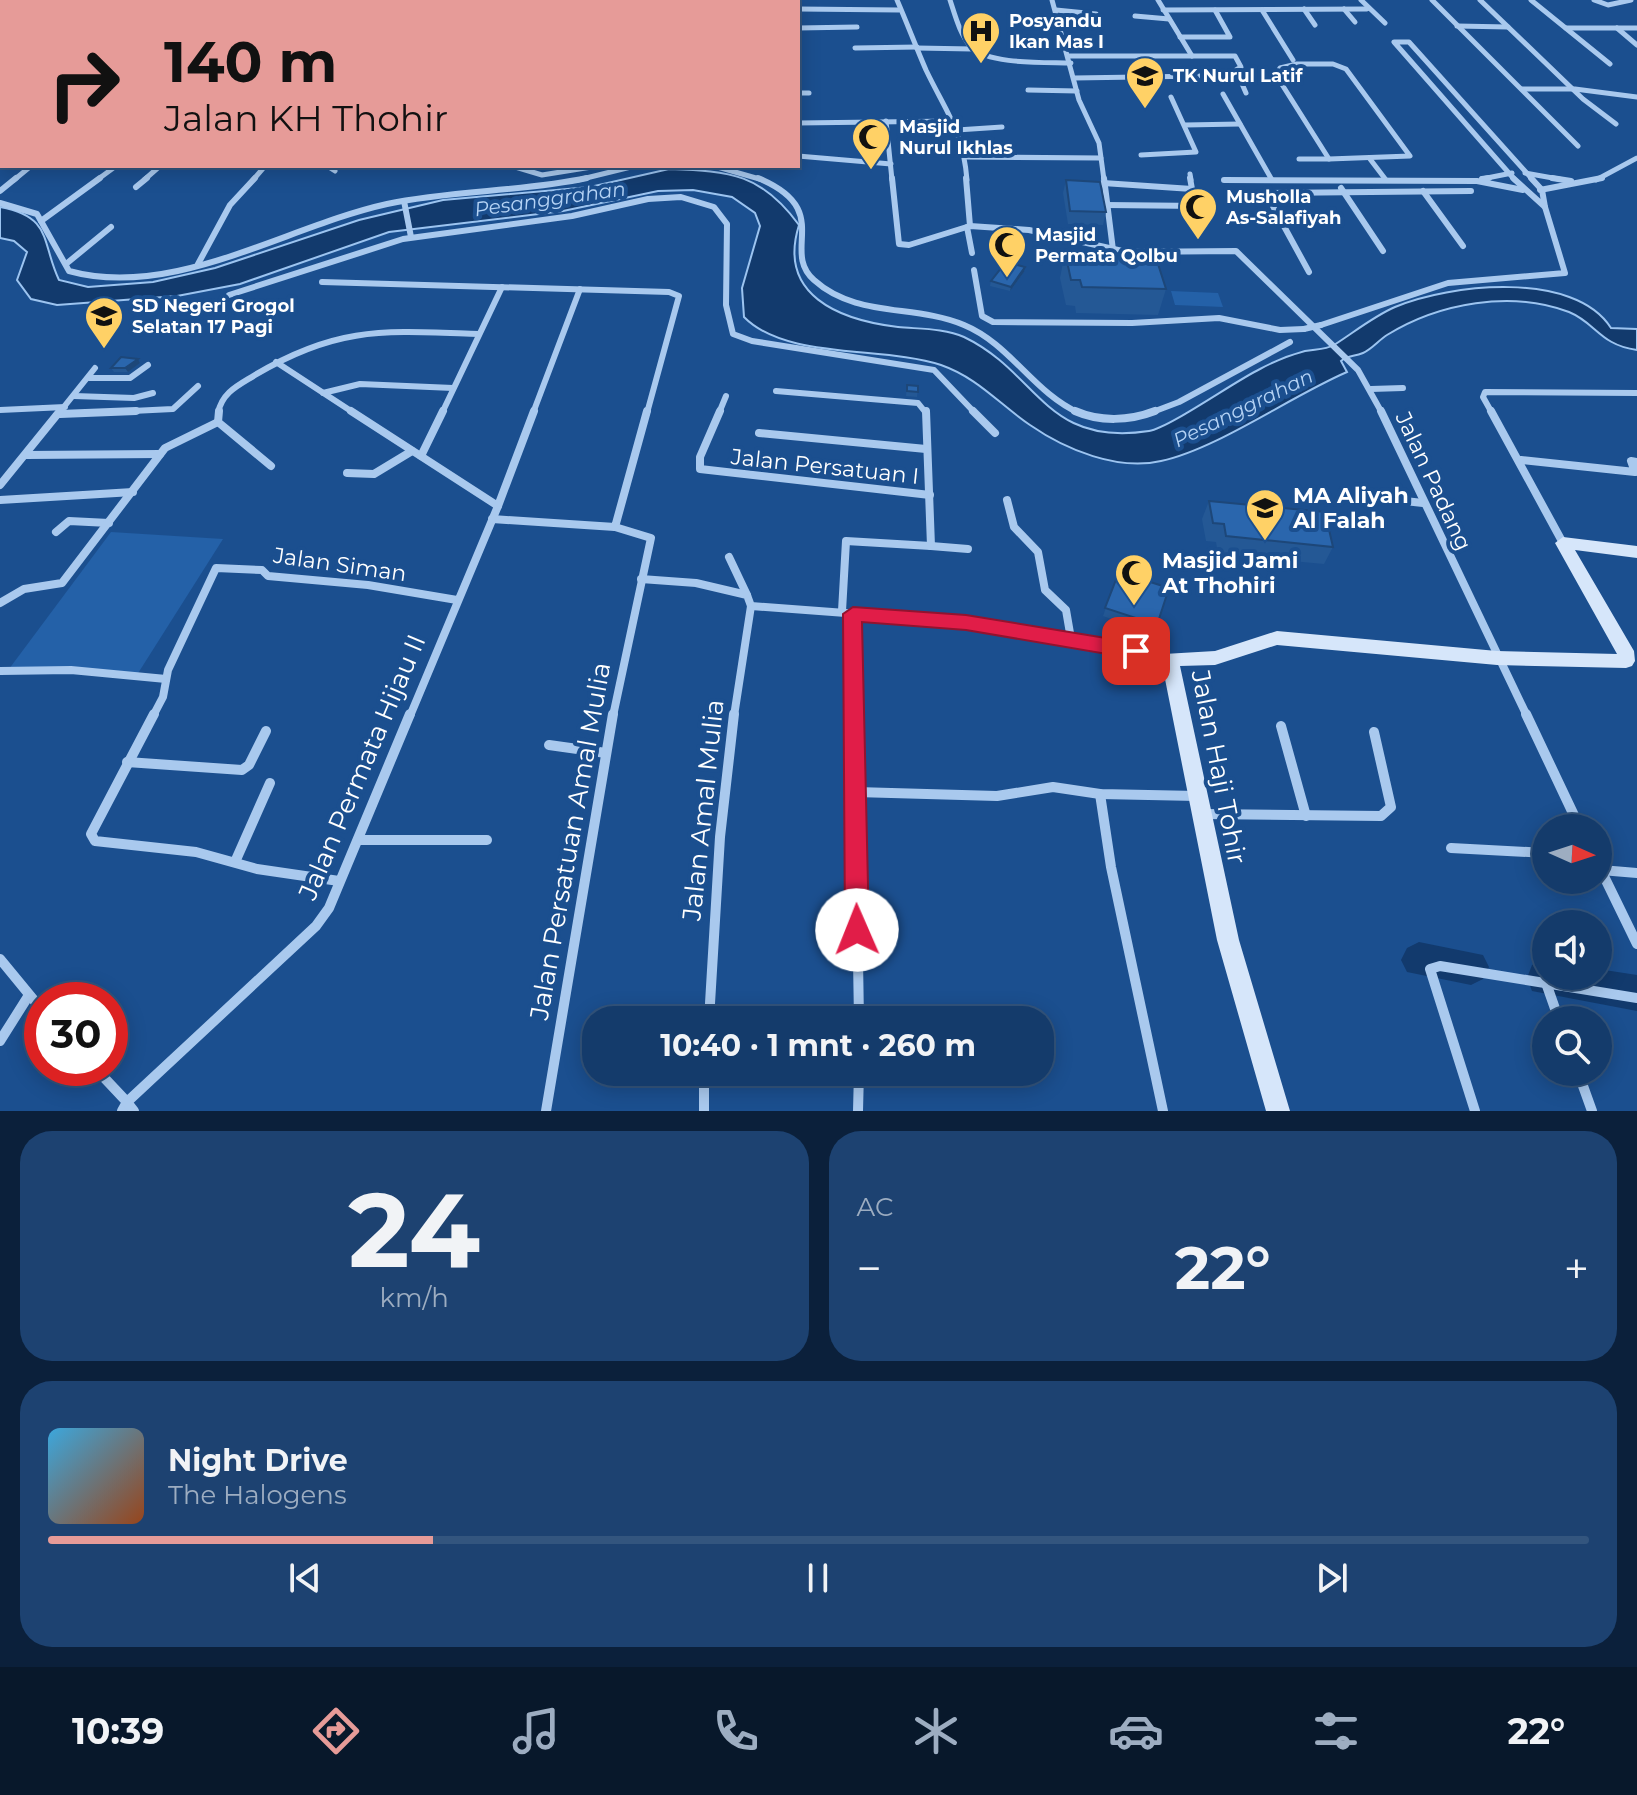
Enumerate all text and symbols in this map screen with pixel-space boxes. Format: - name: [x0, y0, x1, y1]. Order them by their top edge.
- hospital icon: Posyandu Ikan Mas I: [960, 10, 1002, 65]
- place label: Posyandu Ikan Mas I: [1009, 10, 1104, 53]
- text: 140 m: [164, 28, 337, 96]
- icon: right: [32, 32, 136, 136]
- school or university icon: TK Nurul Latif: [1124, 55, 1166, 110]
- place label: TK Nurul Latif: [1173, 65, 1303, 87]
- text: Jalan KH Thohir: [164, 96, 448, 140]
- mosque icon: Masjid Nurul Ikhlas: [850, 116, 892, 171]
- place label: Masjid Nurul Ikhlas: [899, 116, 1013, 159]
- water label: Pesanggrahan: [473, 177, 627, 221]
- mosque icon: Musholla As-Salafiyah: [1177, 186, 1219, 241]
- place label: Musholla As-Salafiyah: [1225, 186, 1341, 229]
- mosque icon: Masjid Permata Qolbu: [986, 224, 1028, 279]
- place label: Masjid Permata Qolbu: [1035, 224, 1178, 267]
- school or university icon: SD Negeri Grogol Selatan 17 Pagi: [83, 295, 125, 350]
- place label: SD Negeri Grogol Selatan 17 Pagi: [132, 295, 295, 338]
- water label: Pesanggrahan: [1169, 364, 1317, 452]
- street label: Jalan Padang: [1389, 407, 1477, 555]
- street label: Jalan Persatuan I: [729, 443, 920, 490]
- place label: MA Aliyah Al Falah: [1292, 482, 1409, 534]
- school or university icon: MA Aliyah Al Falah: [1244, 487, 1286, 542]
- street label: Jalan Siman: [271, 542, 408, 587]
- place label: Masjid Jami At Thohiri: [1161, 547, 1298, 599]
- mosque icon: Masjid Jami At Thohiri: [1113, 552, 1155, 607]
- pin: [1102, 617, 1170, 685]
- icon: arrive: [1114, 629, 1158, 673]
- street label: Jalan Permata Hijau II: [291, 630, 432, 905]
- street label: Jalan Persatuan Amal Mulia: [523, 660, 617, 1023]
- street label: Jalan Haji Tohir: [1184, 666, 1254, 867]
- street label: Jalan Amal Mulia: [675, 698, 731, 923]
- north arrow: [1532, 814, 1612, 894]
- map controls: [1532, 814, 1612, 1086]
- position arrow: [815, 888, 899, 972]
- button: sound: [1532, 910, 1612, 990]
- speed limit sign: 30: [24, 982, 128, 1086]
- button: search: [1532, 1006, 1612, 1086]
- text: 10:40 · 1 mnt · 260 m: [660, 1027, 976, 1064]
- text: 24: [348, 1166, 480, 1293]
- text: AC: [857, 1191, 893, 1223]
- text: 22°: [1175, 1231, 1271, 1304]
- text: −: [857, 1241, 882, 1295]
- text: +: [1564, 1241, 1589, 1295]
- text: km/h: [380, 1282, 449, 1314]
- text: Night Drive: [168, 1442, 348, 1479]
- text: The Halogens: [168, 1479, 347, 1511]
- icon: previous: [283, 1556, 327, 1600]
- icon: pause: [796, 1556, 840, 1600]
- icon: next: [1310, 1556, 1354, 1600]
- icon: directions: [308, 1703, 364, 1759]
- icon: music: [508, 1703, 564, 1759]
- icon: phone: [708, 1703, 764, 1759]
- icon: climate: [908, 1703, 964, 1759]
- icon: car: [1108, 1703, 1164, 1759]
- icon: filters: [1308, 1703, 1364, 1759]
- text: 10:39: [72, 1709, 164, 1753]
- text: 22°: [1507, 1709, 1565, 1753]

